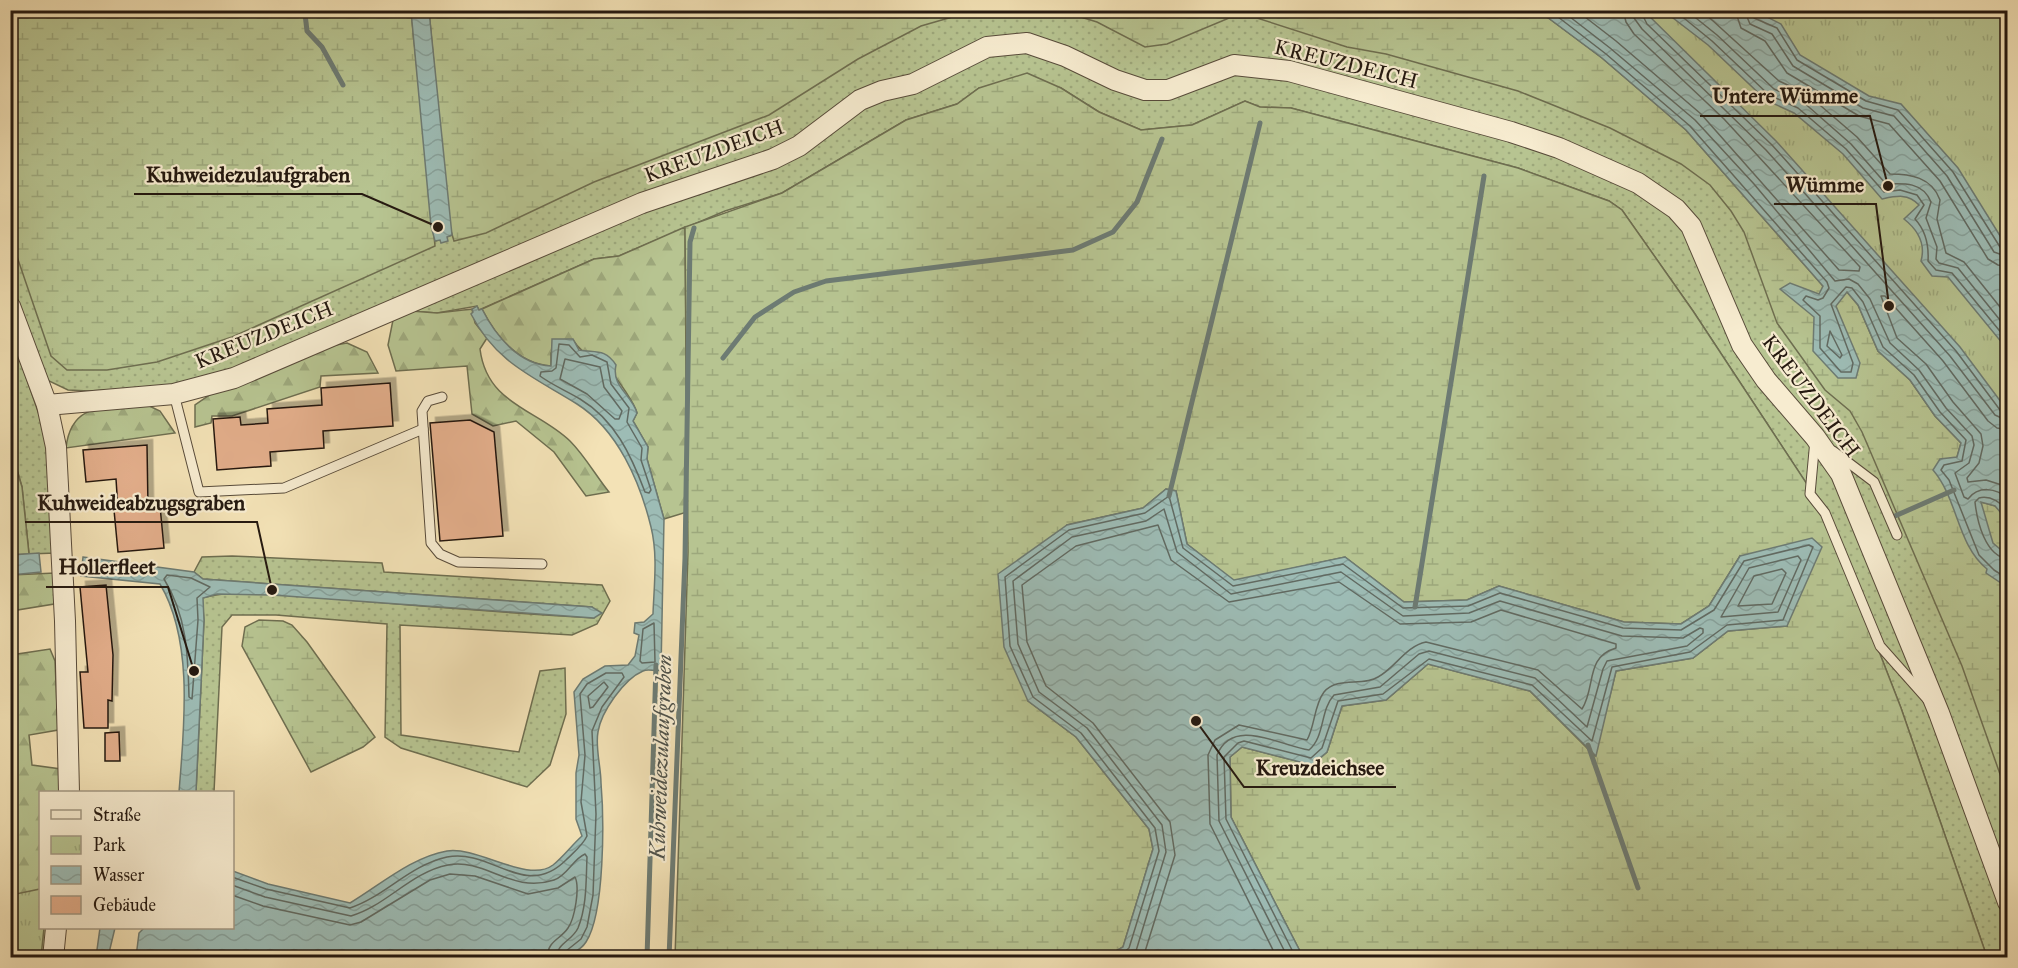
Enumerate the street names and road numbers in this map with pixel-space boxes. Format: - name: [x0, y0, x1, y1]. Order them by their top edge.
- street label: KREUZDEICH: [1272, 34, 1420, 94]
- street label: KREUZDEICH: [641, 114, 787, 188]
- street label: KREUZDEICH: [191, 295, 337, 375]
- street label: KREUZDEICH: [1756, 330, 1866, 462]

